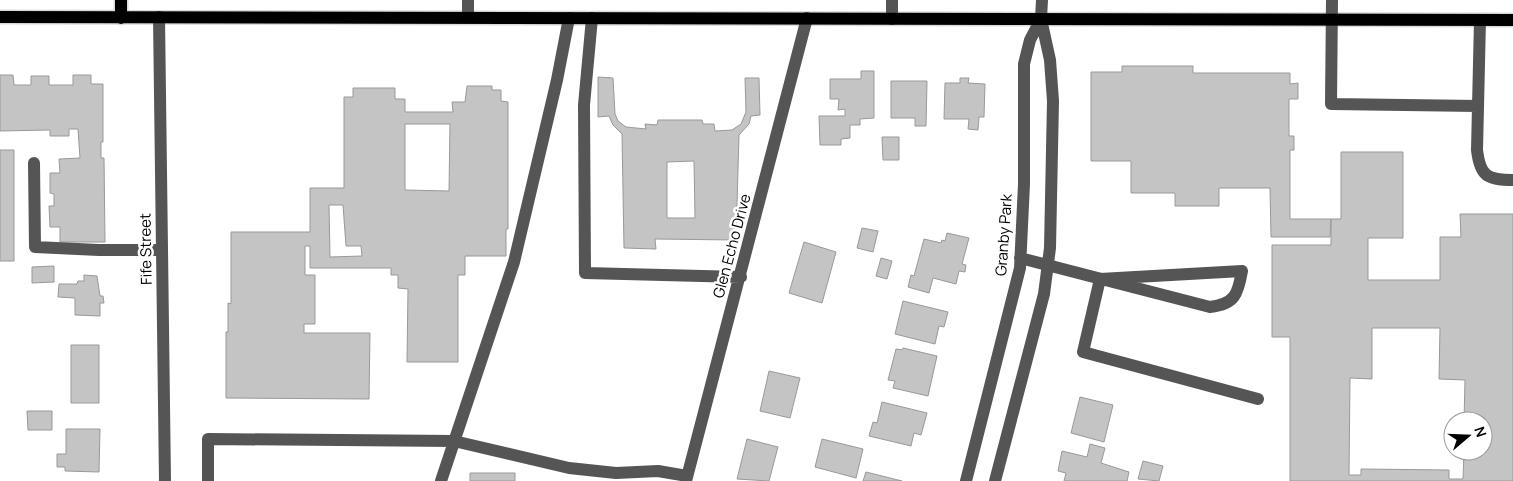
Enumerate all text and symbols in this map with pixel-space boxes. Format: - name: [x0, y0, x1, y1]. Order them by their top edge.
- street label: Glen Echo Drive: [707, 191, 756, 300]
- street label: Granby Park: [990, 193, 1017, 277]
- street label: Fife Street: [134, 213, 157, 285]
- north arrow: [1443, 411, 1493, 461]
- text: N: [1470, 424, 1491, 439]

